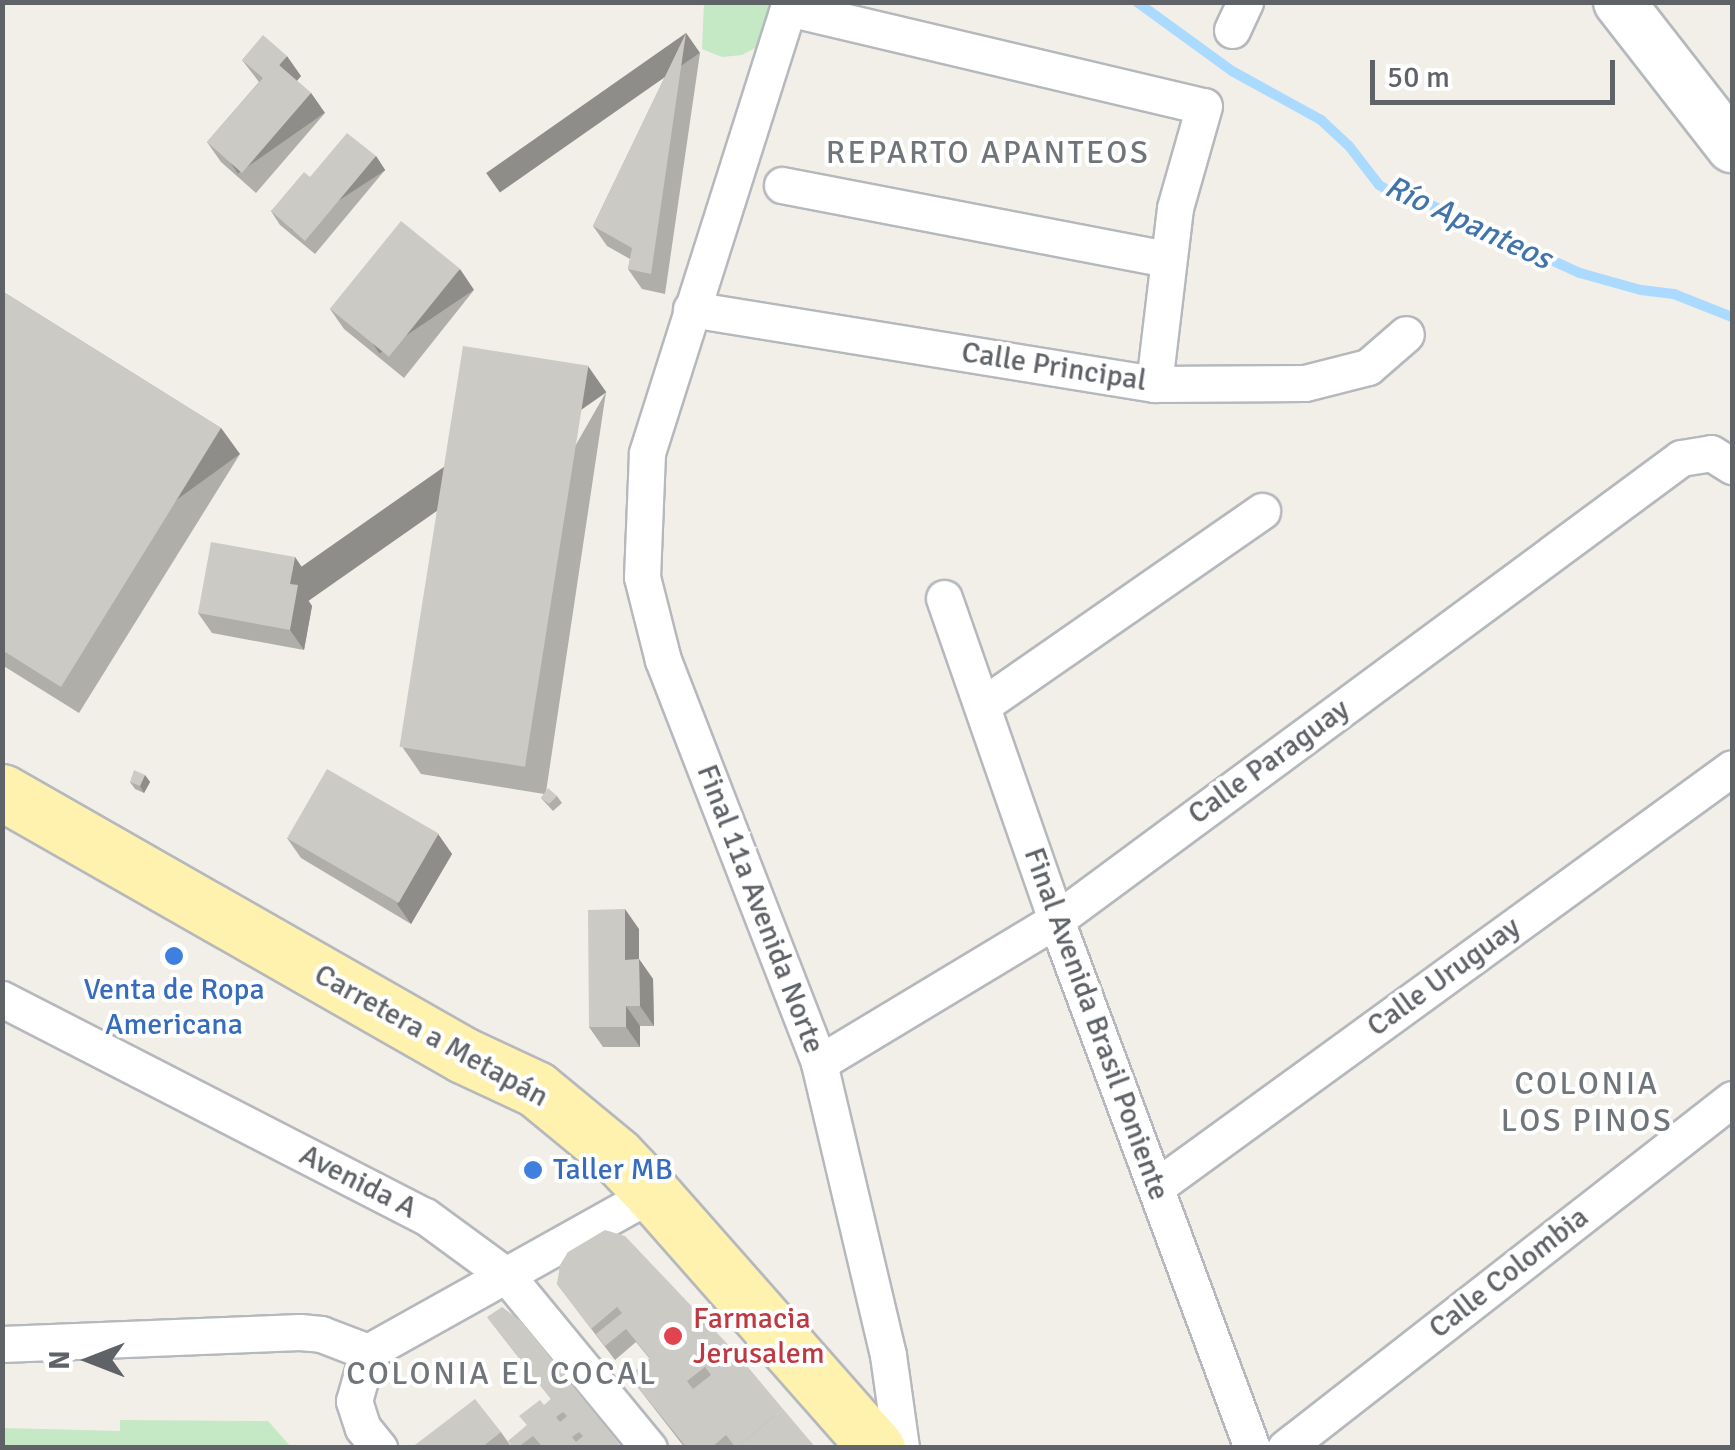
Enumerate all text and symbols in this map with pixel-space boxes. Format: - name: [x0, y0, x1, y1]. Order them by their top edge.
- scale bar: [1375, 40, 1620, 102]
- text: 50 m: [1387, 59, 1450, 96]
- district label: REPARTO APANTEOS: [826, 134, 1150, 172]
- water label: Río Apanteos: [1379, 168, 1557, 278]
- street label: Calle Principal: [959, 335, 1149, 399]
- street label: Calle Paraguay: [1181, 692, 1357, 832]
- street label: Final 11a Avenida Norte: [688, 760, 832, 1058]
- street label: Final Avenida Brasil Poniente: [1015, 843, 1177, 1205]
- street label: Calle Uruguay: [1360, 909, 1528, 1045]
- marker: Venta de Ropa Americana: [163, 945, 185, 967]
- street label: Carretera a Metapán: [308, 957, 554, 1115]
- place label: Venta de Ropa Americana: [83, 972, 265, 1042]
- district label: COLONIA LOS PINOS: [1501, 1066, 1673, 1141]
- street label: Avenida A: [293, 1137, 423, 1227]
- place label: Taller MB: [553, 1152, 673, 1188]
- marker: Taller MB: [522, 1159, 544, 1181]
- street label: Calle Colombia: [1422, 1200, 1596, 1346]
- place label: Farmacia Jerusalem: [693, 1301, 825, 1372]
- north arrow: [40, 1310, 140, 1410]
- marker: Farmacia Jerusalem: [662, 1325, 684, 1347]
- text: N: [43, 1350, 77, 1370]
- district label: COLONIA EL COCAL: [346, 1355, 658, 1393]

